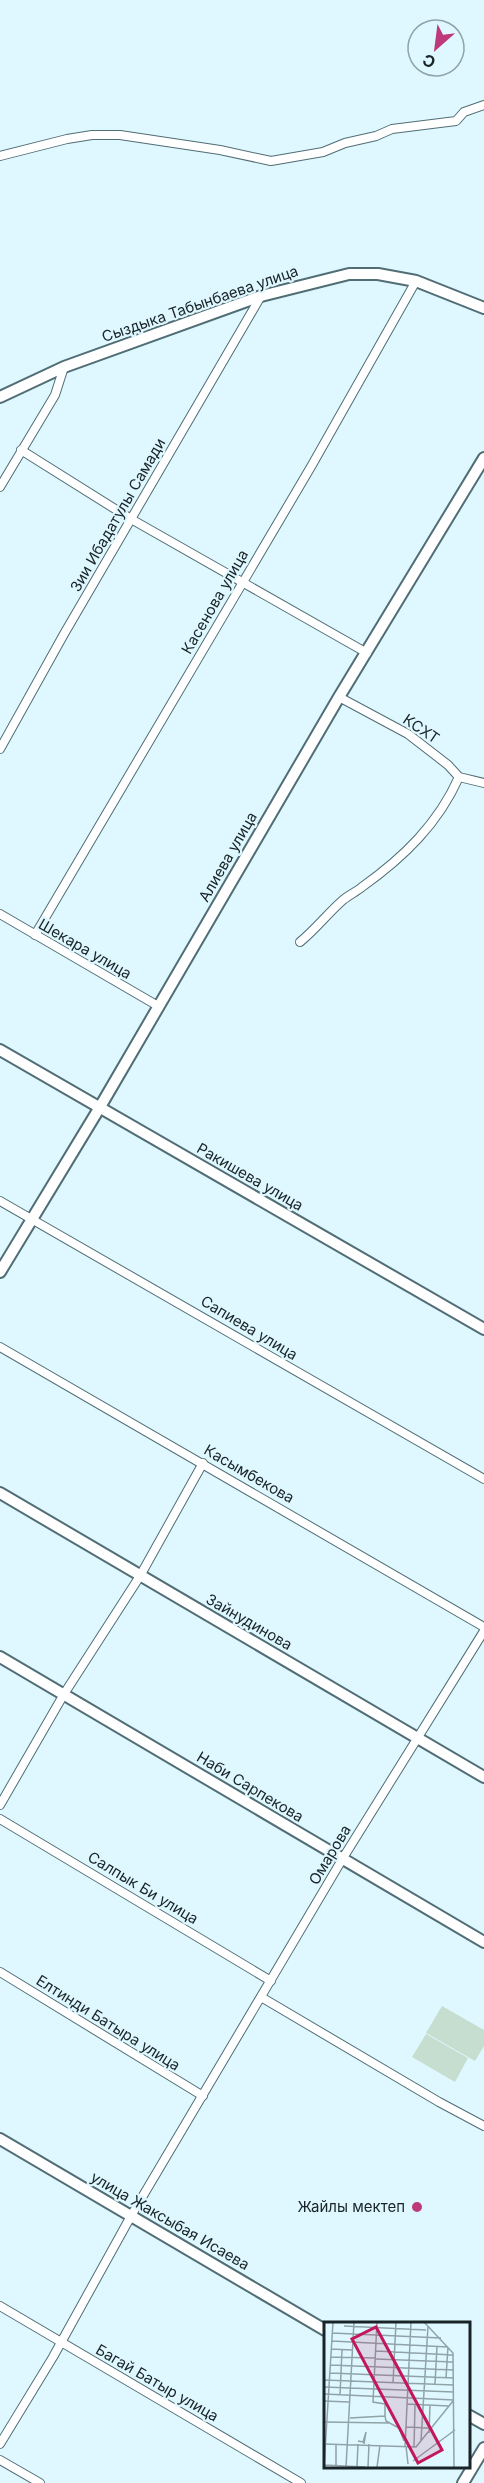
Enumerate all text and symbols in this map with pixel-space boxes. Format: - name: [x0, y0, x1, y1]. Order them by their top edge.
- north arrow: [406, 18, 466, 78]
- text: С: [419, 50, 439, 73]
- street label: Сыздыка Табынбаева улица: [99, 261, 300, 346]
- street label: Зии Ибадатулы Самади: [66, 435, 169, 595]
- street label: Касенова улица: [177, 546, 252, 657]
- street label: КСХТ: [399, 710, 443, 748]
- street label: Алиева улица: [194, 809, 261, 905]
- street label: Шекара улица: [35, 914, 135, 983]
- street label: Ракишева улица: [194, 1138, 307, 1215]
- street label: Сапиева улица: [197, 1291, 301, 1364]
- street label: Касымбекова: [201, 1440, 298, 1507]
- street label: Зайнудинова: [203, 1589, 296, 1654]
- street label: Наби Сарпекова: [193, 1747, 307, 1826]
- street label: Омарова: [304, 1821, 355, 1888]
- street label: Салпык Би улица: [85, 1847, 202, 1928]
- street label: Елтинди Батыра улица: [33, 1971, 184, 2075]
- street label: улица Жаксыбая Исаева: [87, 2167, 253, 2274]
- place label: Жайлы мектеп: [298, 2197, 405, 2216]
- marker: Жайлы мектеп: [410, 2200, 424, 2214]
- inset map: [324, 2322, 469, 2468]
- street label: Багай Батыр улица: [92, 2340, 222, 2425]

